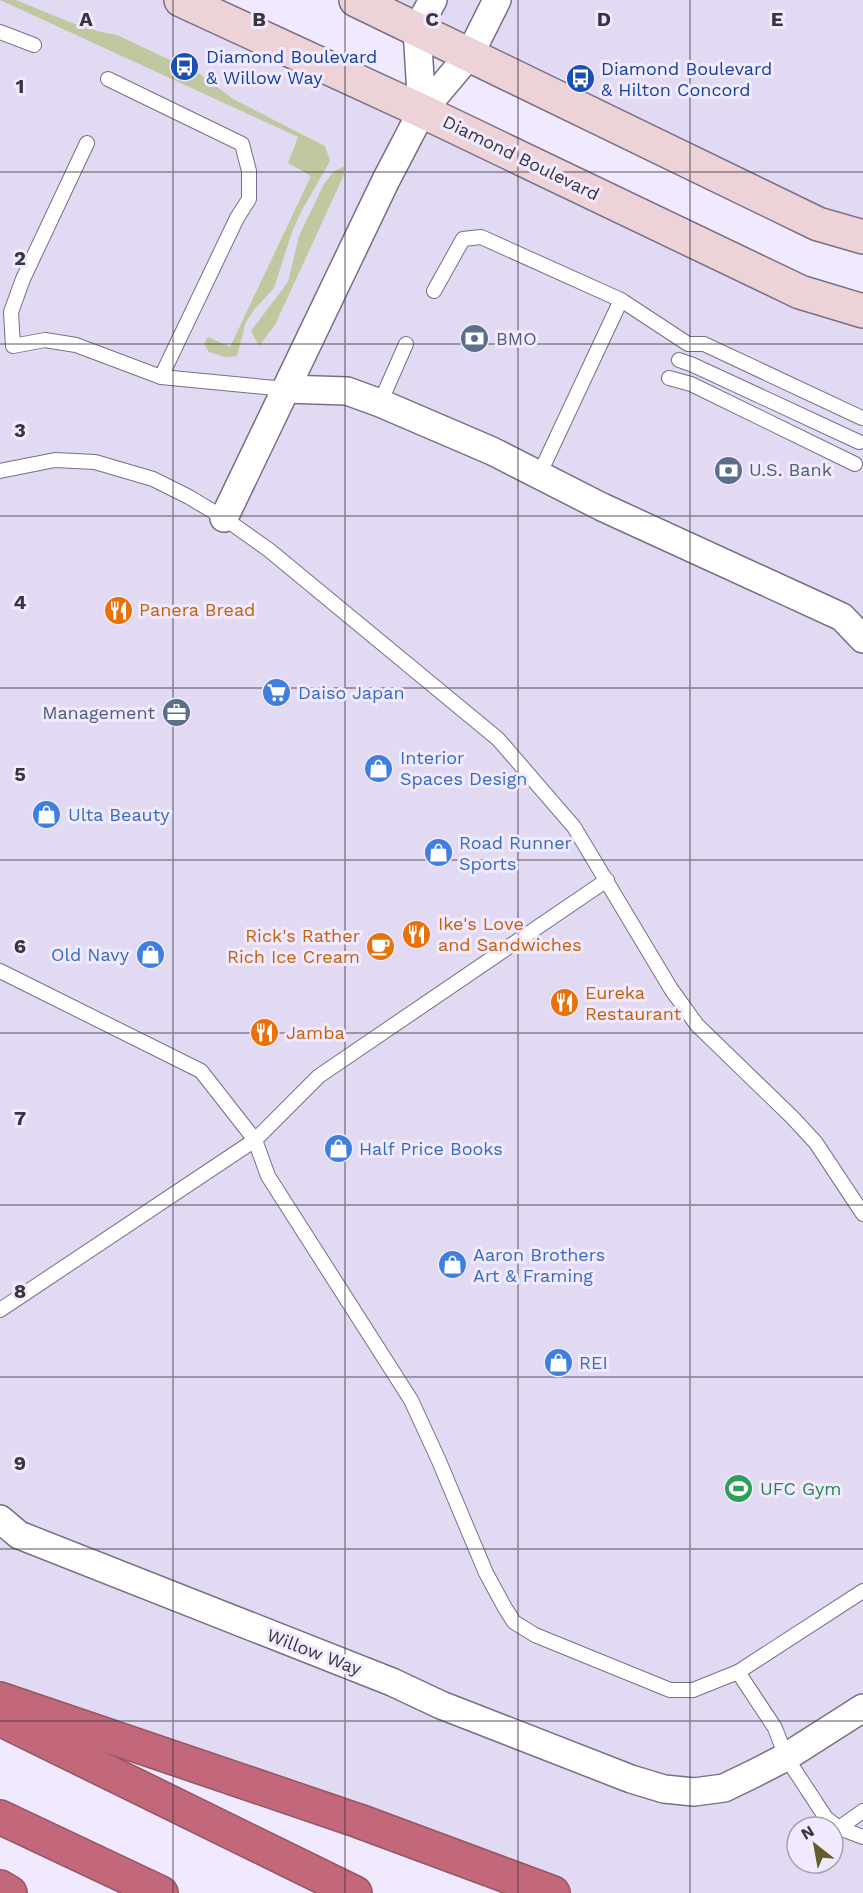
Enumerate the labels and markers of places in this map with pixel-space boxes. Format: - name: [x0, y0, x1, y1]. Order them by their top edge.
- place label: Diamond Boulevard & Willow Way: [206, 46, 377, 88]
- bus stop icon: Diamond Boulevard & Willow Way: [169, 51, 201, 83]
- place label: Diamond Boulevard & Hilton Concord: [601, 58, 772, 100]
- bus stop icon: Diamond Boulevard & Hilton Concord: [564, 63, 596, 95]
- bank icon: BMO: [459, 323, 491, 355]
- place label: BMO: [496, 328, 537, 349]
- bank icon: U.S. Bank: [712, 454, 744, 486]
- place label: U.S. Bank: [749, 459, 832, 480]
- restaurant icon: Panera Bread: [102, 594, 134, 626]
- place label: Panera Bread: [139, 599, 255, 620]
- supermarket icon: Daiso Japan: [261, 677, 293, 709]
- place label: Daiso Japan: [298, 682, 405, 703]
- office icon: Management: [160, 697, 192, 729]
- place label: Management: [42, 702, 155, 723]
- place label: Interior Spaces Design: [400, 747, 527, 789]
- shop icon: Interior Spaces Design: [363, 752, 395, 784]
- shop icon: Ulta Beauty: [31, 799, 63, 831]
- place label: Ulta Beauty: [68, 804, 170, 825]
- place label: Road Runner Sports: [459, 832, 572, 874]
- shop icon: Road Runner Sports: [422, 837, 454, 869]
- place label: Ike's Love and Sandwiches: [438, 913, 582, 955]
- restaurant icon: Ike's Love and Sandwiches: [401, 918, 433, 950]
- place label: Rick's Rather Rich Ice Cream: [227, 925, 360, 967]
- cafe icon: Rick's Rather Rich Ice Cream: [365, 930, 397, 962]
- shop icon: Old Navy: [134, 939, 166, 971]
- place label: Old Navy: [51, 944, 130, 965]
- place label: Eureka Restaurant: [585, 982, 682, 1024]
- restaurant icon: Eureka Restaurant: [548, 987, 580, 1019]
- restaurant icon: Jamba: [249, 1017, 281, 1049]
- place label: Jamba: [286, 1022, 345, 1043]
- shop icon: Half Price Books: [322, 1133, 354, 1165]
- place label: Half Price Books: [359, 1138, 503, 1159]
- place label: Aaron Brothers Art & Framing: [473, 1244, 605, 1286]
- shop icon: Aaron Brothers Art & Framing: [436, 1249, 468, 1281]
- shop icon: REI: [542, 1347, 574, 1379]
- place label: REI: [579, 1352, 608, 1373]
- sports icon: UFC Gym: [723, 1473, 755, 1505]
- place label: UFC Gym: [760, 1478, 841, 1499]

